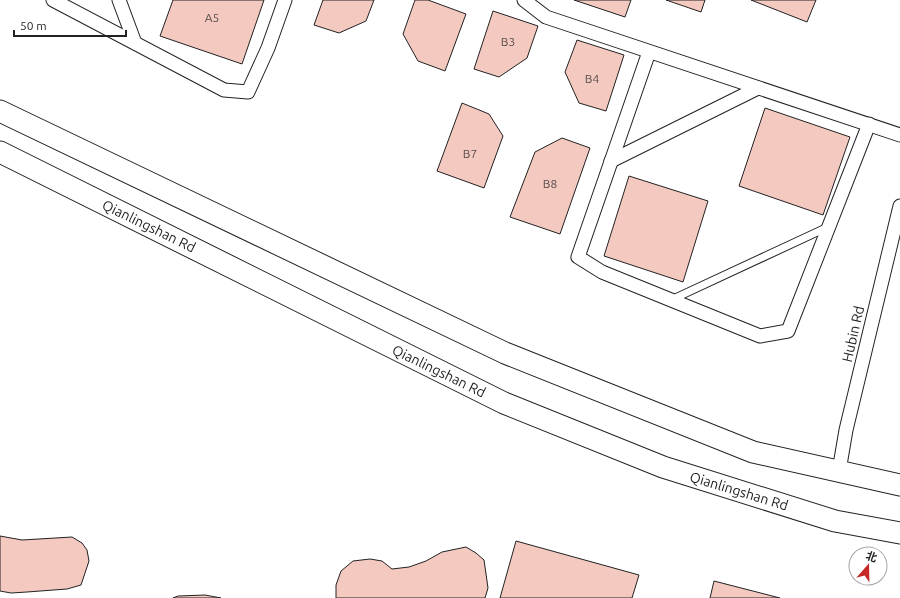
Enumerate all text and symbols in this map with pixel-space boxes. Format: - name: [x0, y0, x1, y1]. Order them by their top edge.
- house number: A5: [205, 11, 219, 24]
- scale bar: [14, 12, 126, 38]
- text: 50 m: [20, 19, 47, 32]
- house number: B3: [501, 35, 515, 48]
- house number: B4: [585, 72, 599, 85]
- house number: B7: [463, 147, 477, 160]
- house number: B8: [543, 177, 557, 190]
- street label: Qianlingshan Rd: [100, 196, 198, 256]
- street label: Hubin Rd: [839, 304, 867, 364]
- street label: Qianlingshan Rd: [390, 341, 488, 401]
- street label: Qianlingshan Rd: [688, 468, 790, 514]
- north arrow: [848, 546, 888, 586]
- text: 北: [864, 549, 879, 564]

